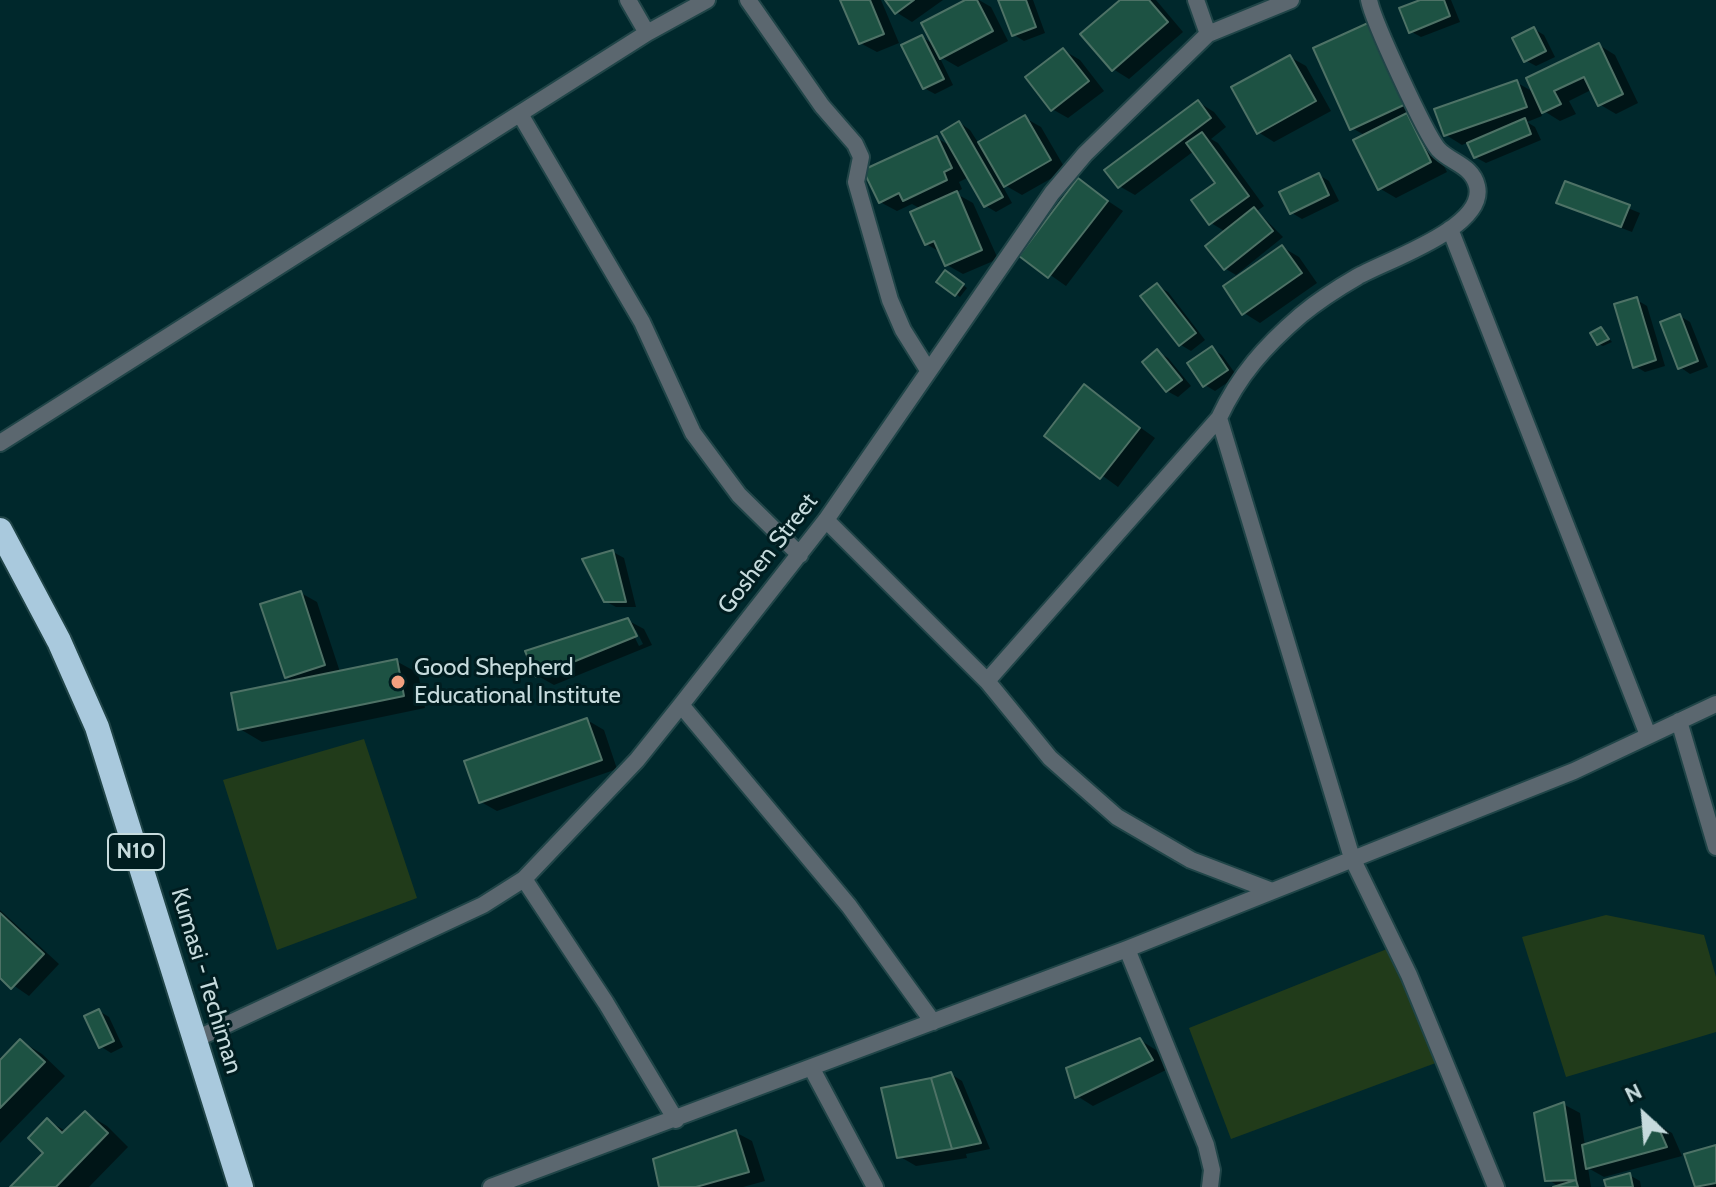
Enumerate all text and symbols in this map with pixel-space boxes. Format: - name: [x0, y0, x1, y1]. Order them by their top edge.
- street label: Goshen Street: [712, 488, 824, 620]
- place label: Good Shepherd Educational Institute: [414, 654, 621, 710]
- marker: Good Shepherd Educational Institute: [389, 673, 407, 691]
- road number: N10: [108, 834, 164, 870]
- street label: Kumasi - Techiman: [164, 885, 248, 1077]
- north arrow: [1604, 1075, 1684, 1155]
- text: N: [1620, 1077, 1646, 1109]

